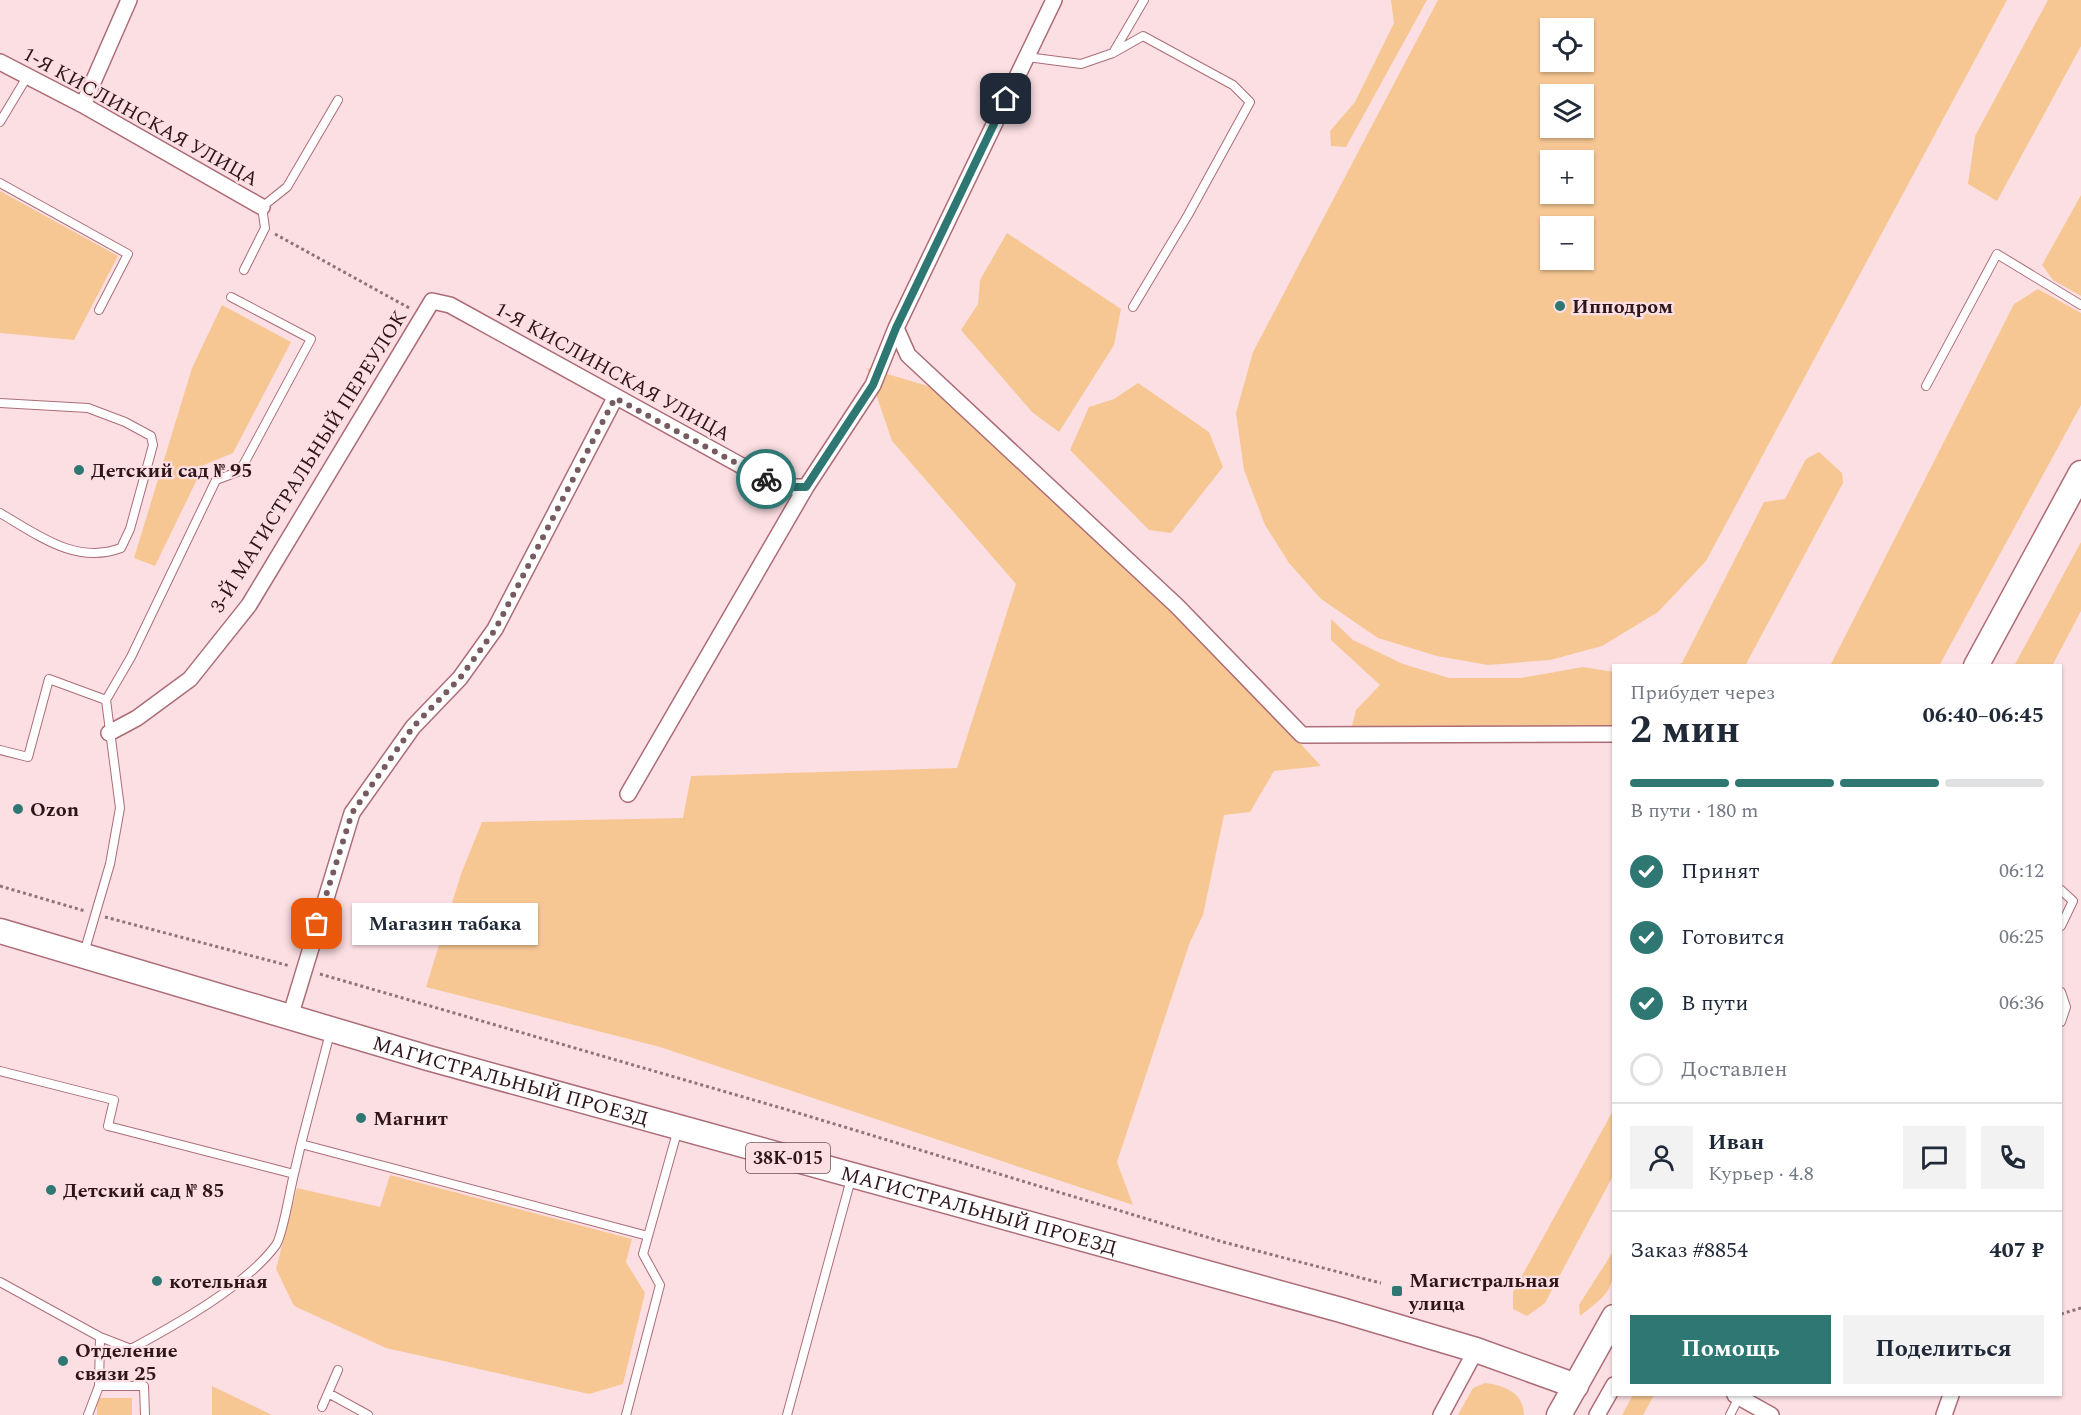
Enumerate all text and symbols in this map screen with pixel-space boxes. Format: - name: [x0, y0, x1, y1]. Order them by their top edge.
- map controls: [1540, 18, 1594, 270]
- button: locate: [1540, 18, 1594, 72]
- street label: 1-Я КИСЛИНСКАЯ УЛИЦА: [17, 39, 264, 194]
- pin: [980, 73, 1031, 124]
- icon: home: [989, 82, 1022, 115]
- button: layers: [1540, 84, 1594, 138]
- button: +: [1540, 150, 1594, 204]
- button: −: [1540, 216, 1594, 270]
- place label: Ипподром: [1572, 292, 1673, 322]
- street label: 1-Я КИСЛИНСКАЯ УЛИЦА: [489, 294, 736, 449]
- marker: Ипподром: [1553, 299, 1567, 313]
- street label: 3-Й МАГИСТРАЛЬНЫЙ ПЕРЕУЛОК: [203, 304, 415, 619]
- courier: [736, 449, 796, 509]
- place label: Детский сад № 95: [91, 456, 252, 486]
- marker: Детский сад № 95: [72, 463, 86, 477]
- icon: bike: [750, 463, 783, 496]
- text: Прибудет через: [1630, 678, 1775, 708]
- text: 06:40–06:45: [1922, 699, 2044, 732]
- text: 2 мин: [1630, 701, 1740, 760]
- place label: Ozon: [30, 795, 79, 825]
- text: В пути · 180 m: [1630, 796, 1758, 826]
- marker: Ozon: [11, 802, 25, 816]
- icon: check: [1630, 855, 1663, 888]
- text: Принят: [1681, 855, 1760, 888]
- text: 06:12: [1999, 856, 2044, 886]
- pin: [291, 898, 342, 949]
- callout: Магазин табака: [353, 903, 539, 945]
- icon: bag: [300, 907, 333, 940]
- text: Магазин табака: [368, 909, 522, 939]
- icon: check: [1630, 921, 1663, 954]
- text: Готовится: [1681, 921, 1785, 954]
- text: 06:25: [1999, 922, 2044, 952]
- icon: check: [1630, 987, 1663, 1020]
- text: В пути: [1681, 987, 1748, 1020]
- text: 06:36: [1999, 988, 2044, 1018]
- street label: МАГИСТРАЛЬНЫЙ ПРОЕЗД: [369, 1028, 652, 1134]
- text: Доставлен: [1681, 1053, 1788, 1086]
- place label: Магнит: [373, 1104, 448, 1134]
- marker: Магнит: [354, 1111, 368, 1125]
- button: person: [1630, 1126, 1693, 1189]
- text: Иван: [1708, 1126, 1764, 1159]
- button: chat: [1903, 1126, 1966, 1189]
- button: phone: [1981, 1126, 2044, 1189]
- road number: 38К-015: [746, 1143, 830, 1173]
- street label: МАГИСТРАЛЬНЫЙ ПРОЕЗД: [837, 1159, 1120, 1263]
- text: Курьер · 4.8: [1708, 1159, 1814, 1189]
- place label: Детский сад № 85: [63, 1176, 224, 1206]
- marker: Детский сад № 85: [44, 1183, 58, 1197]
- text: Заказ #8854: [1630, 1234, 1748, 1267]
- text: 407 ₽: [1989, 1234, 2044, 1267]
- place label: Магистральная улица: [1408, 1266, 1560, 1319]
- place label: котельная: [169, 1267, 268, 1297]
- marker: котельная: [150, 1274, 164, 1288]
- marker: Магистральная улица: [1390, 1284, 1404, 1298]
- button: Помощь: [1630, 1315, 1831, 1384]
- button: Поделиться: [1843, 1315, 2044, 1384]
- place label: Отделение связи 25: [75, 1336, 178, 1389]
- marker: Отделение связи 25: [56, 1354, 70, 1368]

